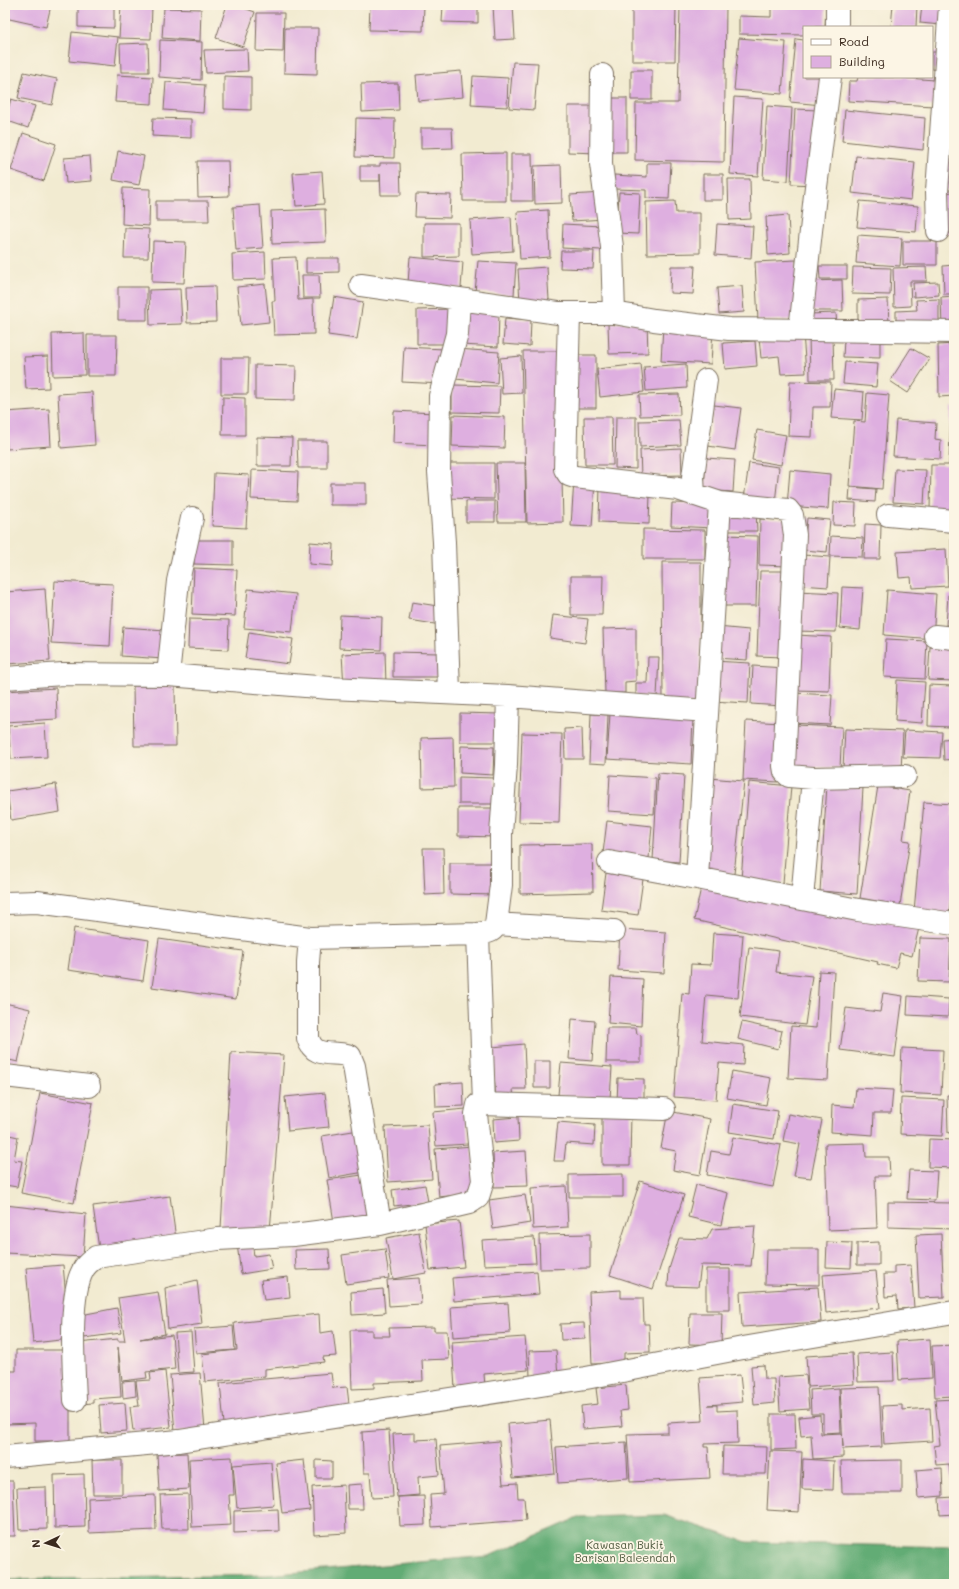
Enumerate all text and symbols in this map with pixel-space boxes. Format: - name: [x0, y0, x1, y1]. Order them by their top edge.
- legend: [803, 26, 933, 78]
- text: Road: [839, 33, 869, 49]
- text: Building: [839, 53, 885, 69]
- north arrow: [26, 1523, 66, 1563]
- park label: Kawasan Bukit Barisan Baleendah: [575, 1537, 675, 1565]
- text: N: [28, 1539, 43, 1548]

